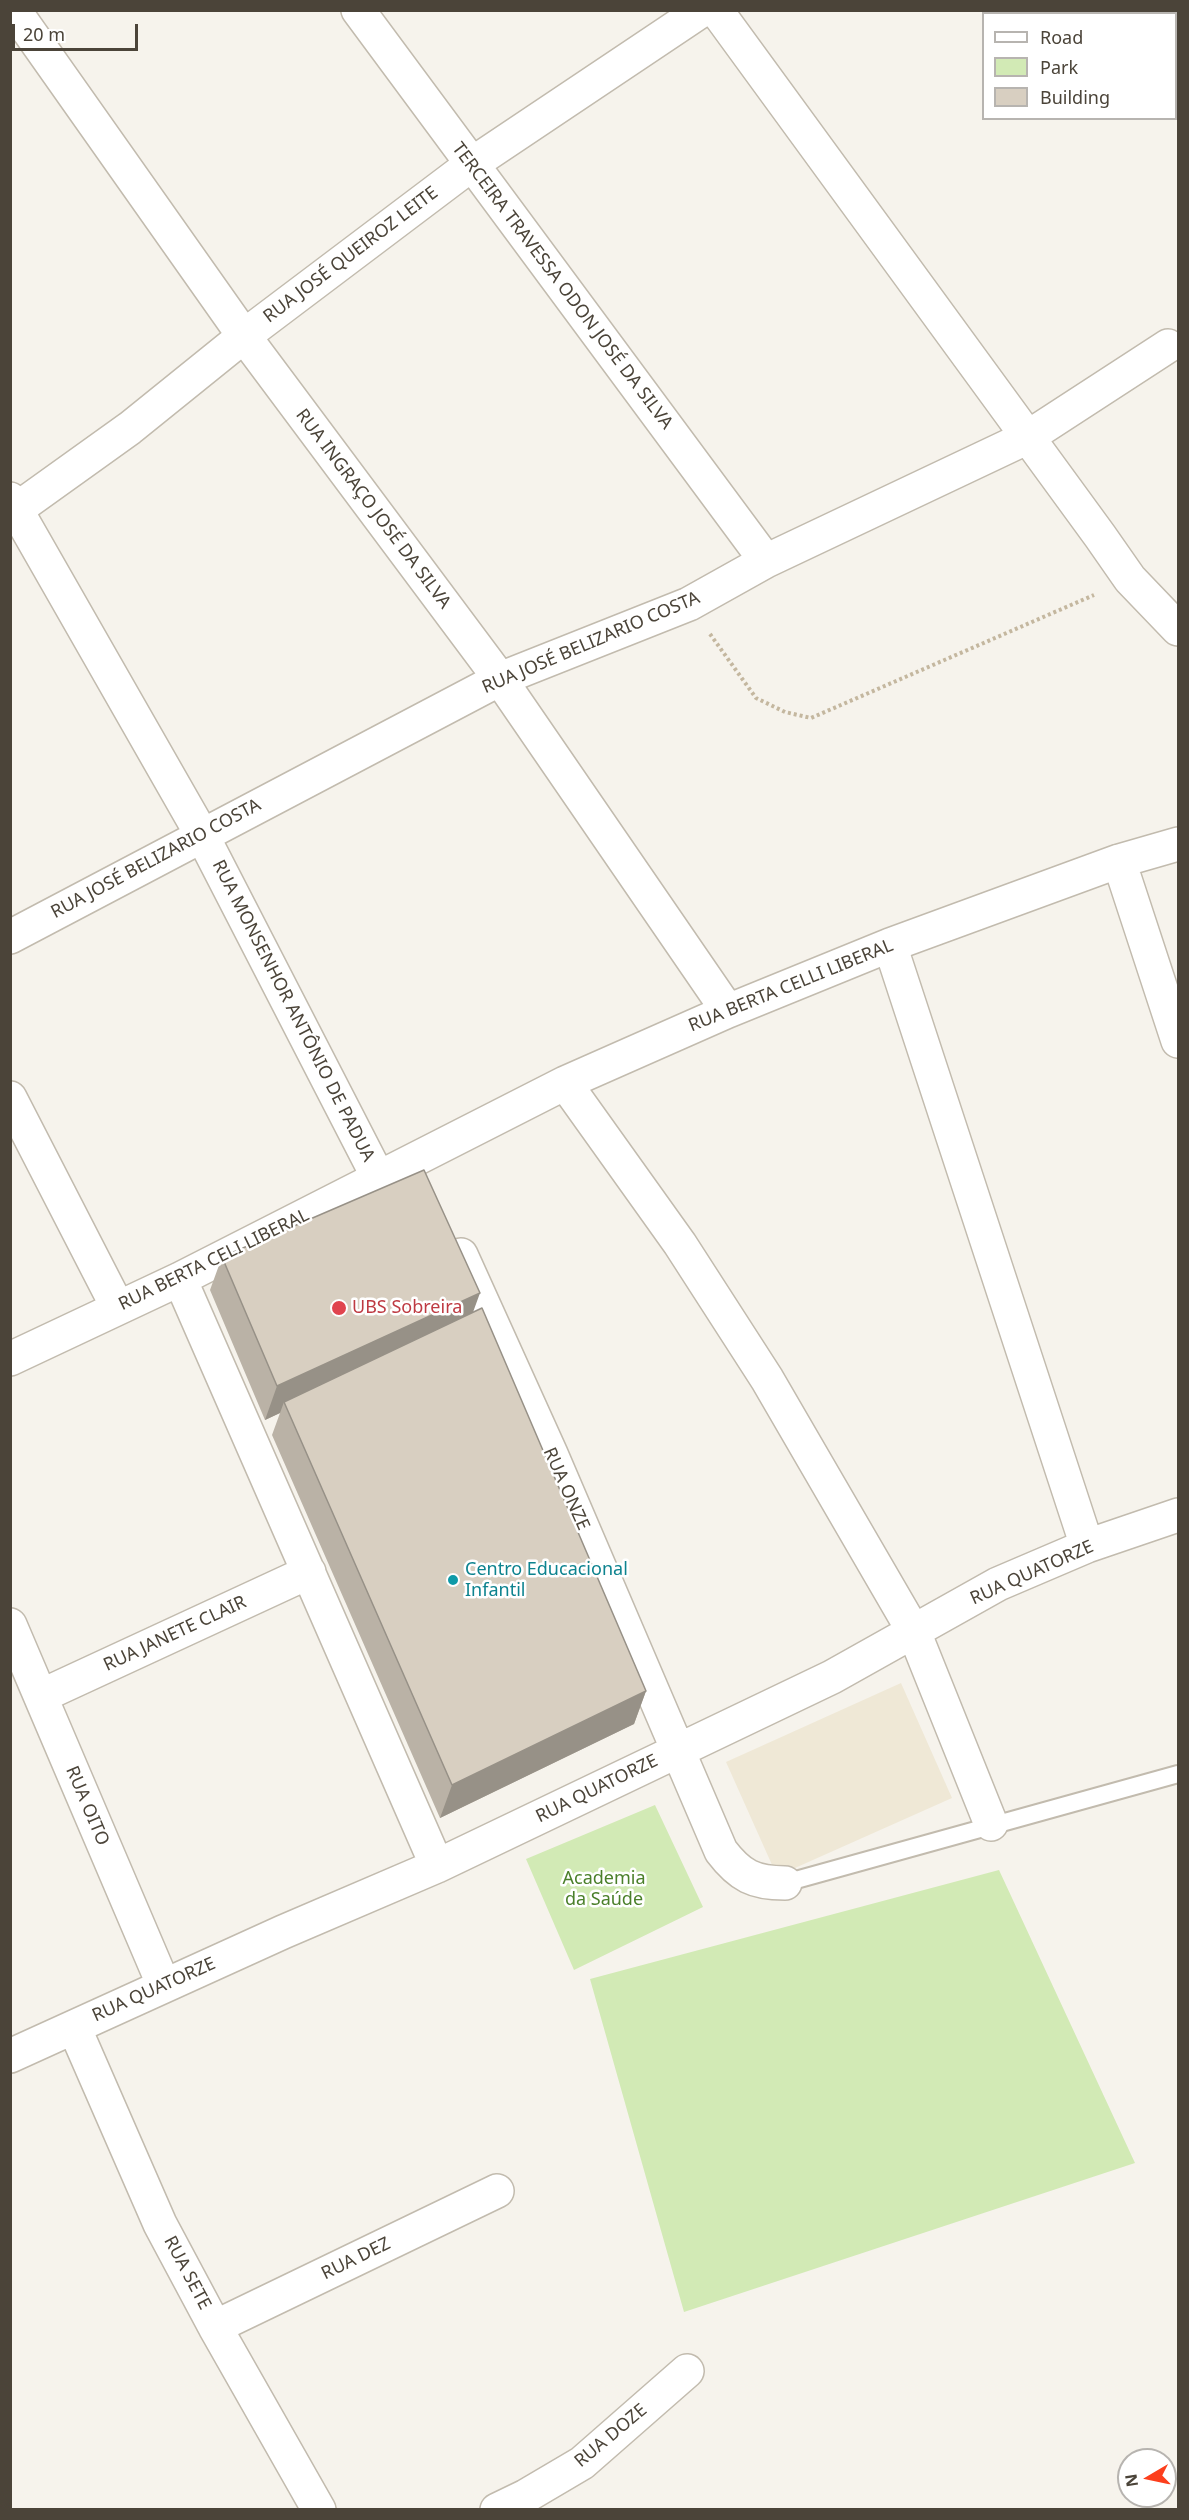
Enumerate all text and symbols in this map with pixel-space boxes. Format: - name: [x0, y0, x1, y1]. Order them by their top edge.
- scale bar: [15, 12, 141, 50]
- legend: [982, 12, 1177, 120]
- text: 20 m: [23, 22, 65, 46]
- text: Road: [1040, 25, 1083, 49]
- text: Park: [1040, 55, 1078, 79]
- text: Building: [1040, 85, 1110, 109]
- street label: TERCEIRA TRAVESSA ODON JOSÉ DA SILVA: [447, 138, 677, 434]
- street label: RUA JOSÉ QUEIROZ LEITE: [260, 182, 442, 328]
- street label: RUA INGRAÇO JOSÉ DA SILVA: [291, 405, 455, 613]
- street label: RUA JOSÉ BELIZARIO COSTA: [479, 587, 703, 699]
- street label: RUA JOSÉ BELIZARIO COSTA: [48, 794, 264, 924]
- street label: RUA MONSENHOR ANTÔNIO DE PADUA: [207, 857, 379, 1165]
- street label: RUA BERTA CELLI LIBERAL: [686, 935, 896, 1037]
- street label: RUA BERTA CELI LIBERAL: [115, 1204, 313, 1316]
- place label: UBS Sobreira: [352, 1297, 462, 1319]
- marker: UBS Sobreira: [330, 1299, 348, 1317]
- street label: RUA ONZE: [538, 1444, 594, 1534]
- street label: RUA QUATORZE: [967, 1536, 1097, 1610]
- place label: Centro Educacional Infantil: [465, 1559, 628, 1602]
- marker: Centro Educacional Infantil: [446, 1573, 460, 1587]
- street label: RUA JANETE CLAIR: [100, 1592, 250, 1676]
- street label: RUA QUATORZE: [533, 1750, 661, 1828]
- street label: RUA OITO: [61, 1763, 113, 1849]
- park label: Academia da Saúde: [562, 1868, 646, 1910]
- street label: RUA QUATORZE: [89, 1953, 219, 2027]
- street label: RUA SETE: [159, 2232, 215, 2314]
- street label: RUA DEZ: [318, 2233, 394, 2285]
- street label: RUA DOZE: [570, 2400, 652, 2472]
- north arrow: [1117, 2448, 1177, 2508]
- text: N: [1119, 2472, 1143, 2489]

